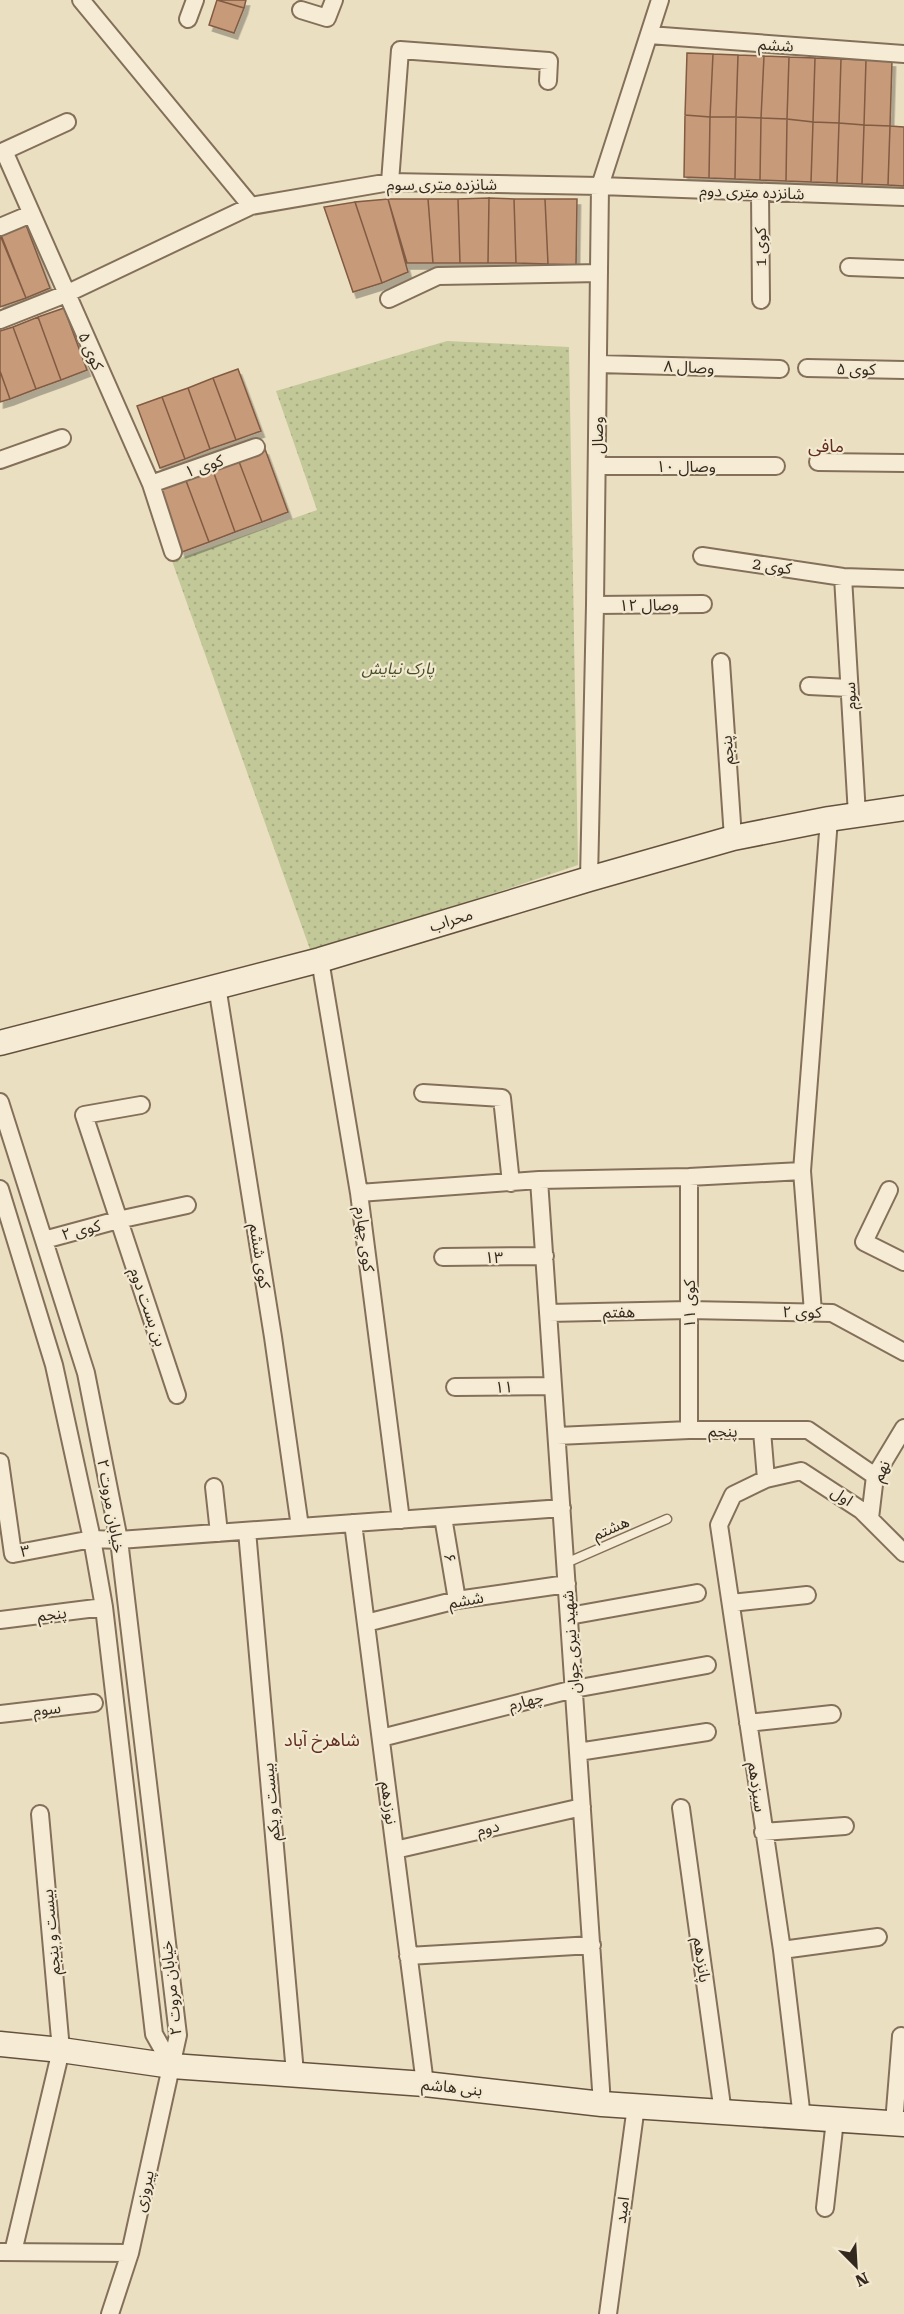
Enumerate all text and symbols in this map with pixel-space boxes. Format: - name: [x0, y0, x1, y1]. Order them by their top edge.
- street label: ششم: [758, 34, 794, 59]
- street label: شانزده متری سوم: [387, 175, 497, 197]
- street label: شانزده متری دوم: [699, 181, 805, 206]
- street label: کوی 1: [751, 227, 770, 267]
- street label: کوی ۵: [74, 329, 108, 373]
- street label: وصال ۸: [663, 357, 715, 378]
- street label: کوی ۵: [836, 359, 876, 379]
- street label: وصال: [588, 416, 608, 454]
- district label: مافی: [808, 435, 844, 457]
- street label: کوی ۱: [182, 450, 226, 481]
- street label: وصال ۱۰: [656, 457, 716, 477]
- street label: کوی 2: [751, 554, 793, 578]
- street label: وصال ۱۲: [619, 595, 679, 616]
- park label: پارک نیایش: [362, 659, 435, 679]
- street label: سوم: [840, 681, 863, 710]
- street label: پنجم: [716, 734, 740, 765]
- street label: محراب: [427, 904, 475, 936]
- street label: کوی چهارم: [349, 1205, 378, 1273]
- street label: کوی ۲: [59, 1216, 103, 1244]
- street label: کوی ششم: [243, 1222, 275, 1291]
- street label: ۱۳: [485, 1248, 503, 1267]
- street label: بن بست دوم: [123, 1265, 170, 1350]
- street label: کوی ۱۱: [680, 1279, 699, 1328]
- street label: هفتم: [603, 1302, 635, 1325]
- street label: کوی ۲: [782, 1302, 822, 1322]
- street label: ۱۱: [495, 1377, 513, 1397]
- street label: پنجم: [708, 1421, 738, 1444]
- street label: نهم: [868, 1457, 897, 1486]
- street label: خیابان مروت ۲: [93, 1458, 129, 1554]
- street label: اول: [827, 1482, 856, 1511]
- street label: هشتم: [590, 1512, 633, 1547]
- street label: ۳: [19, 1541, 31, 1561]
- street label: ۶: [440, 1552, 460, 1564]
- street label: ششم: [447, 1588, 485, 1615]
- street label: شهید نیری جوان: [558, 1590, 584, 1694]
- street label: پنجم: [36, 1603, 68, 1628]
- street label: چهارم: [507, 1688, 546, 1717]
- street label: سوم: [32, 1698, 62, 1723]
- district label: شاهرخ آباد: [284, 1729, 360, 1753]
- street label: سیزدهم: [741, 1761, 770, 1814]
- street label: بیست و یکم: [258, 1762, 287, 1842]
- street label: نوزدهم: [374, 1780, 401, 1826]
- street label: دوم: [475, 1816, 502, 1843]
- street label: بیست و پنجم: [38, 1888, 67, 1976]
- street label: پانزدهم: [686, 1936, 715, 1984]
- street label: خیابان مروت ۲: [157, 1940, 185, 2036]
- street label: بنی هاشم: [420, 2074, 483, 2103]
- street label: پیروزی: [130, 2168, 159, 2214]
- street label: امید: [611, 2195, 633, 2225]
- north arrow: [826, 2236, 886, 2296]
- text: N: [852, 2268, 871, 2290]

